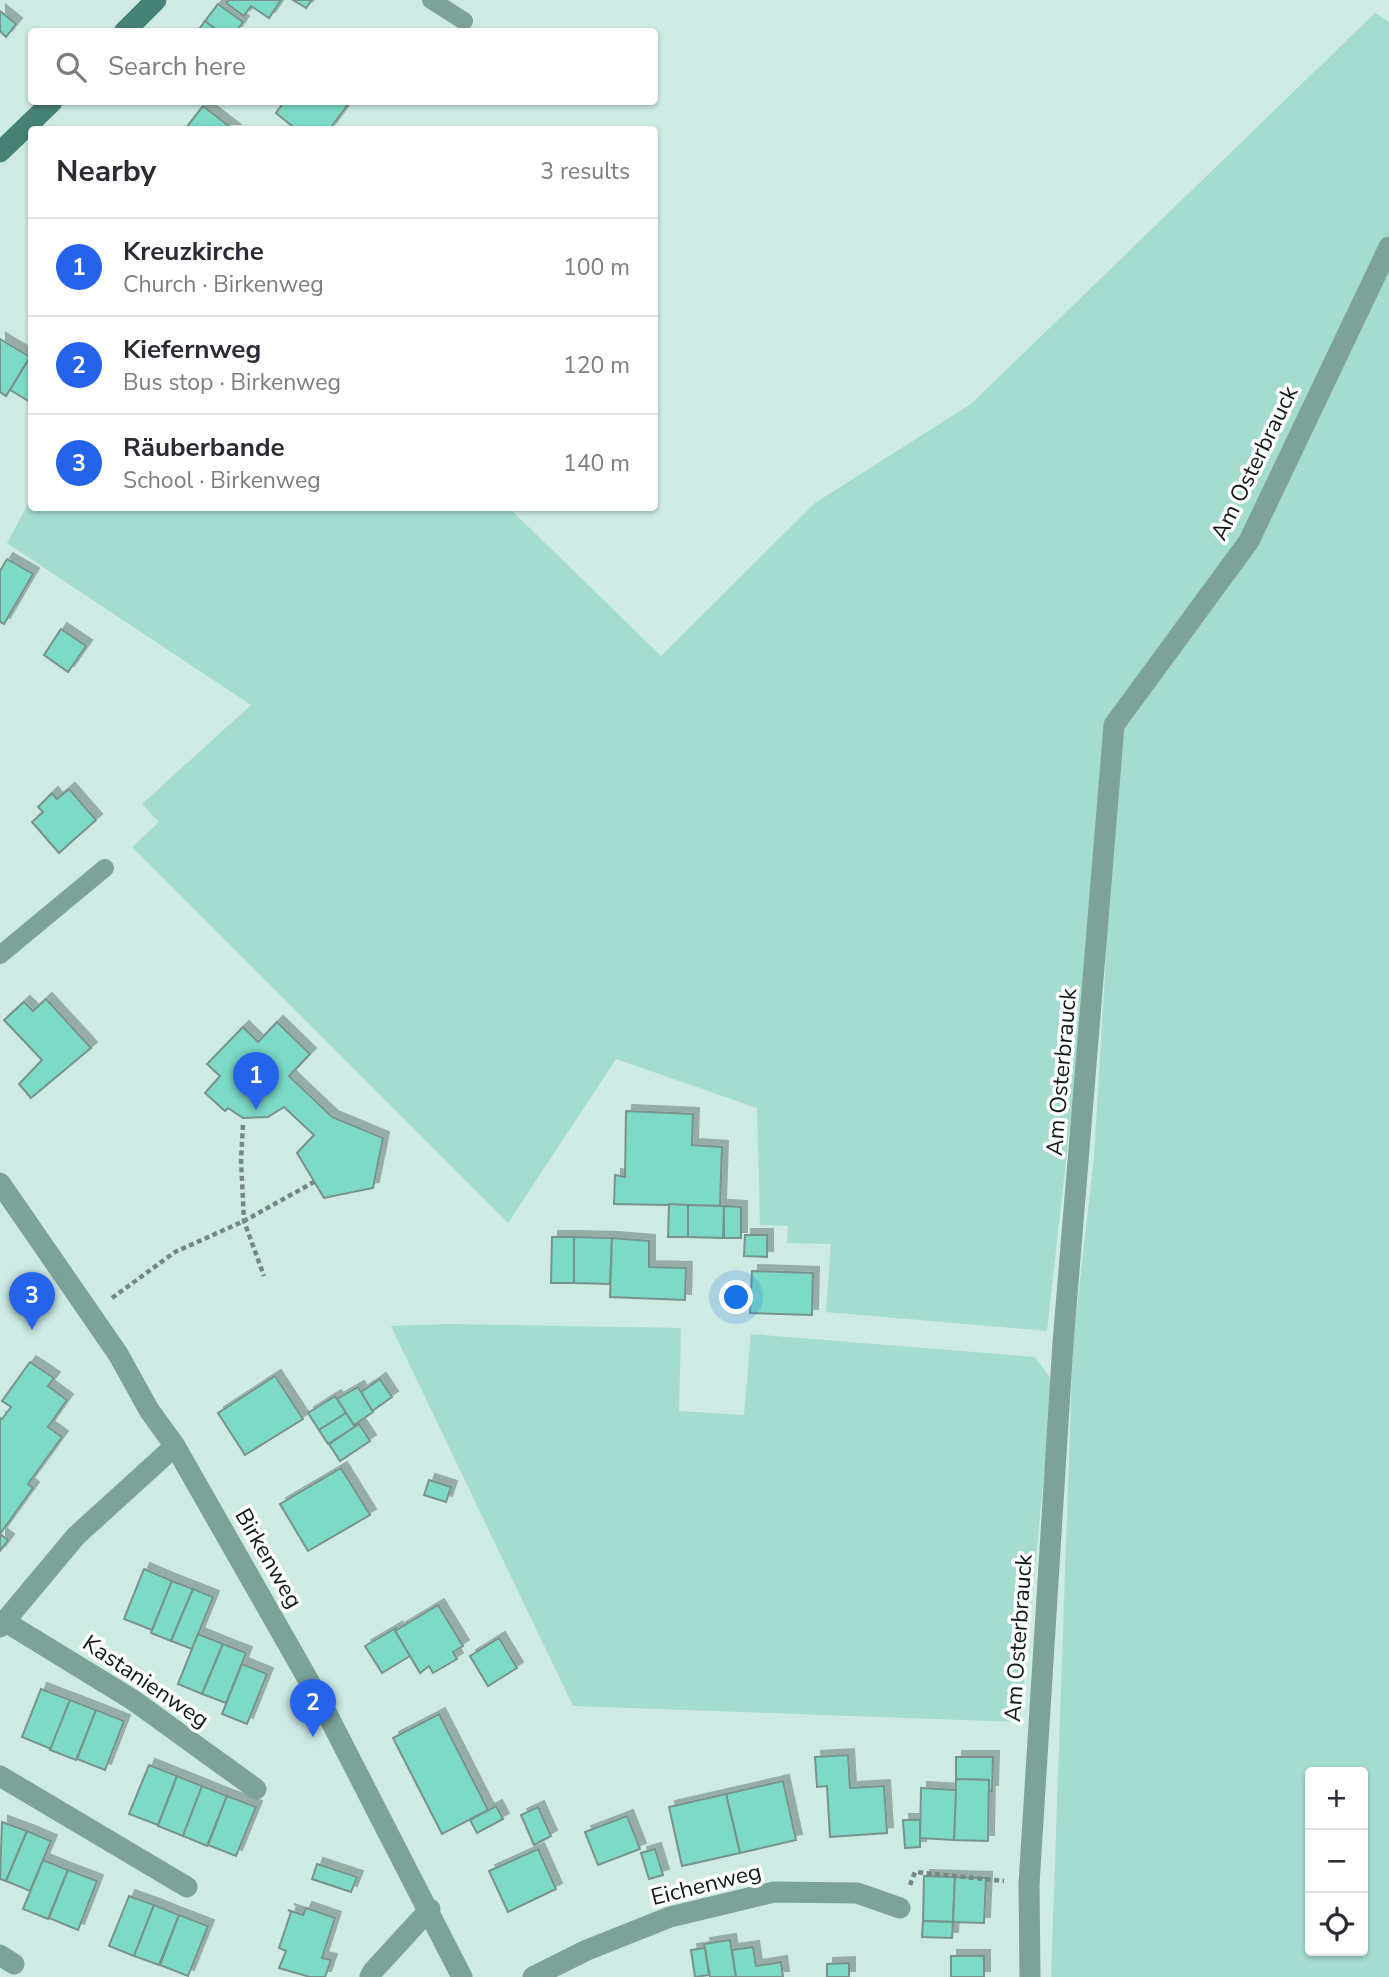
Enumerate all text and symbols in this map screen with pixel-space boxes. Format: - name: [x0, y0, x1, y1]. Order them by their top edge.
- search box: [28, 28, 658, 105]
- icon: search: [52, 48, 90, 86]
- text: Search here: [108, 49, 246, 84]
- text: Nearby: [56, 151, 156, 192]
- text: 3 results: [540, 156, 630, 187]
- text: Kreuzkirche: [123, 234, 264, 269]
- text: 1: [72, 252, 86, 283]
- text: 100 m: [563, 252, 630, 283]
- text: Church · Birkenweg: [123, 269, 324, 300]
- text: Kiefernweg: [123, 332, 261, 367]
- text: 2: [72, 350, 86, 381]
- text: 120 m: [563, 350, 630, 381]
- text: Bus stop · Birkenweg: [123, 367, 341, 398]
- street label: Am Osterbrauck: [1204, 380, 1305, 546]
- text: Räuberbande: [123, 430, 285, 465]
- text: 3: [72, 448, 86, 479]
- text: 140 m: [563, 448, 630, 479]
- text: School · Birkenweg: [123, 465, 321, 496]
- street label: Am Osterbrauck: [1039, 986, 1084, 1157]
- pin: 1: [233, 1052, 279, 1110]
- pin: 3: [9, 1272, 55, 1330]
- your location: [719, 1280, 753, 1314]
- street label: Birkenweg: [228, 1503, 310, 1614]
- street label: Am Osterbrauck: [997, 1553, 1040, 1723]
- street label: Kastanienweg: [76, 1628, 215, 1735]
- pin: 2: [290, 1679, 336, 1737]
- map controls: [1305, 1767, 1368, 1956]
- button: +: [1305, 1767, 1368, 1830]
- button: −: [1305, 1830, 1368, 1893]
- street label: Eichenweg: [648, 1856, 764, 1913]
- button: locate: [1305, 1893, 1368, 1956]

